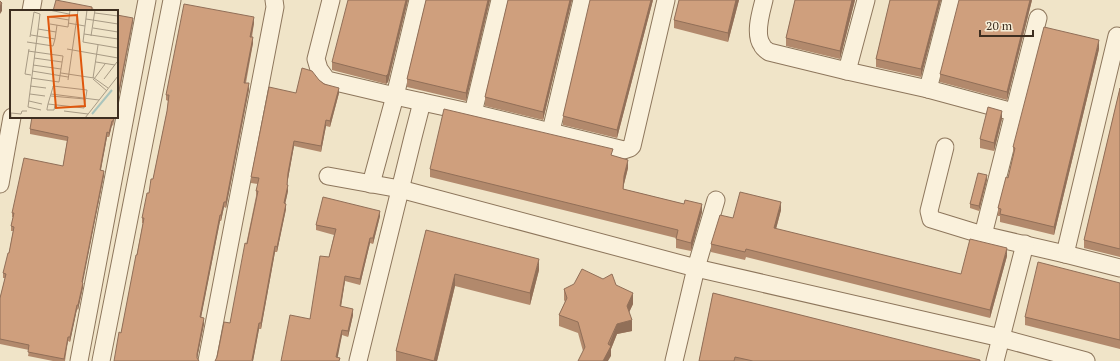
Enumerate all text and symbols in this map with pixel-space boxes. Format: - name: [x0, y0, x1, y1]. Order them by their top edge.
- inset map: [10, 10, 118, 118]
- scale bar: [980, 12, 1033, 38]
- text: 20 m: [986, 18, 1013, 33]

